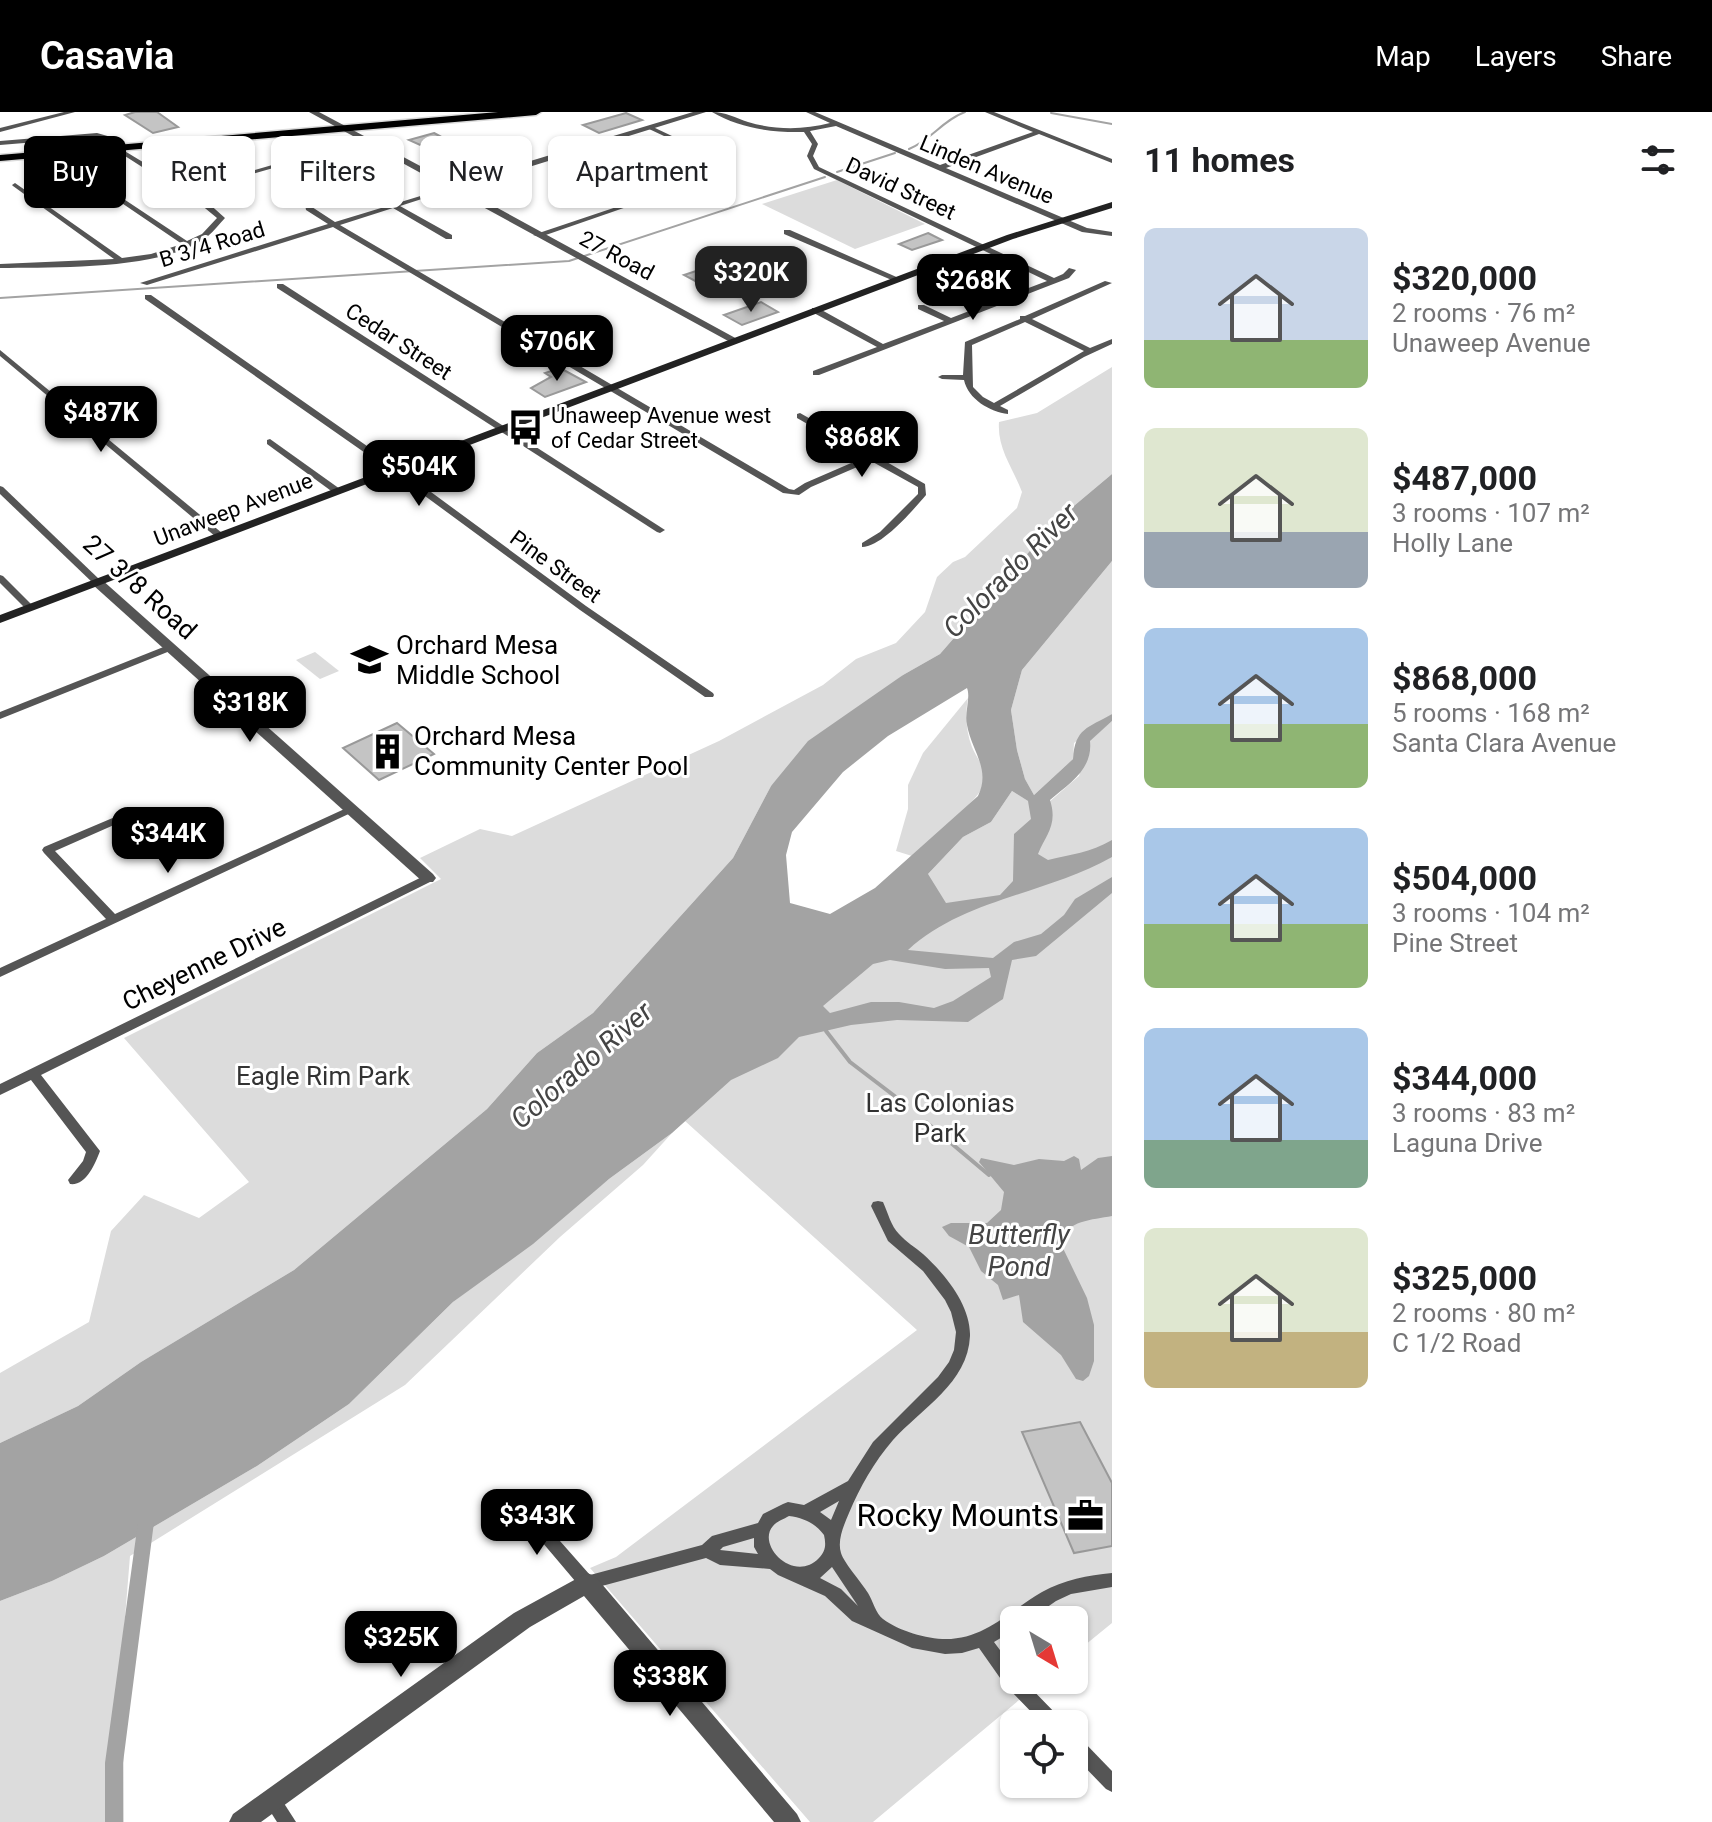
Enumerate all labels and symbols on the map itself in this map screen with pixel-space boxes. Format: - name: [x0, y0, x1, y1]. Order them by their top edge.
- street label: Linden Avenue: [916, 130, 1057, 209]
- street label: David Street: [842, 152, 960, 225]
- street label: B 3/4 Road: [156, 217, 268, 272]
- street label: 27 Road: [575, 225, 658, 285]
- pin: $320K: [695, 246, 807, 314]
- pin: $268K: [917, 254, 1029, 322]
- street label: Cedar Street: [341, 298, 456, 385]
- pin: $706K: [501, 315, 613, 383]
- pin: $487K: [45, 386, 157, 454]
- place label: Unaweep Avenue west of Cedar Street: [551, 403, 771, 453]
- bus stop icon: Unaweep Avenue west of Cedar Street: [506, 409, 544, 447]
- pin: $868K: [806, 411, 918, 479]
- pin: $504K: [363, 440, 475, 508]
- street label: Unaweep Avenue: [150, 468, 316, 551]
- water label: Colorado River: [936, 496, 1085, 644]
- street label: Pine Street: [505, 525, 606, 608]
- street label: 27 3/8 Road: [77, 528, 203, 646]
- place label: Orchard Mesa Middle School: [396, 630, 560, 690]
- school or university icon: Orchard Mesa Middle School: [351, 641, 389, 679]
- pin: $318K: [194, 676, 306, 744]
- place label: Orchard Mesa Community Center Pool: [414, 721, 688, 781]
- building icon: Orchard Mesa Community Center Pool: [369, 732, 407, 770]
- pin: $344K: [112, 807, 224, 875]
- street label: Cheyenne Drive: [117, 911, 291, 1017]
- water label: Colorado River: [504, 995, 659, 1136]
- park label: Eagle Rim Park: [236, 1061, 411, 1091]
- park label: Las Colonias Park: [865, 1088, 1015, 1148]
- water label: Butterfly Pond: [968, 1218, 1071, 1283]
- pin: $343K: [481, 1489, 593, 1557]
- place label: Rocky Mounts: [857, 1496, 1059, 1534]
- office icon: Rocky Mounts: [1066, 1496, 1104, 1534]
- north arrow: [1000, 1606, 1088, 1694]
- pin: $325K: [345, 1611, 457, 1679]
- pin: $338K: [614, 1650, 726, 1718]

